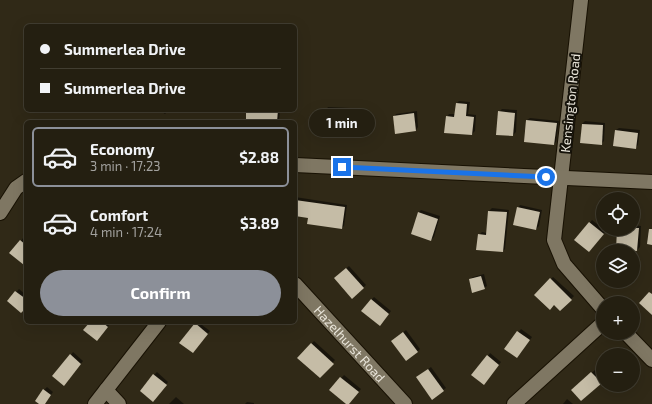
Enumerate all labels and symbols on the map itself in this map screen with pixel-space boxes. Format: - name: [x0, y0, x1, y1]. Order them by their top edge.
- street label: Kensington Road: [557, 53, 583, 153]
- callout: 1 min: [309, 109, 375, 137]
- route end: [333, 158, 351, 176]
- route start: [537, 168, 555, 186]
- street label: Hazelhurst Road: [311, 302, 389, 385]

